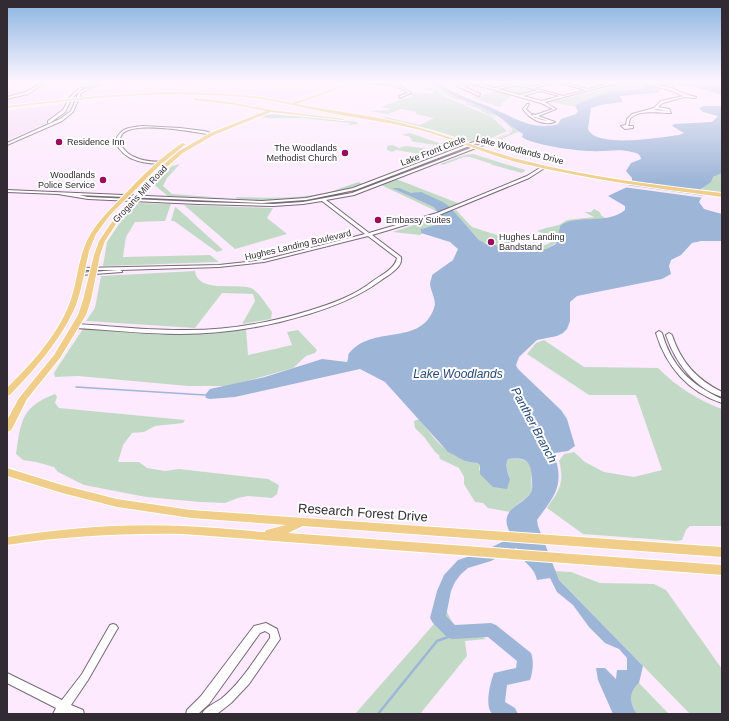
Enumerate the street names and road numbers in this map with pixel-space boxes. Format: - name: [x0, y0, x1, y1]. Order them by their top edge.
- street label: Lake Woodlands Drive: [475, 133, 565, 167]
- street label: Lake Front Circle: [399, 134, 467, 168]
- street label: Grogans Mill Road: [111, 163, 169, 225]
- street label: Hughes Landing Boulevard: [244, 228, 352, 262]
- street label: Research Forest Drive: [298, 500, 428, 525]

